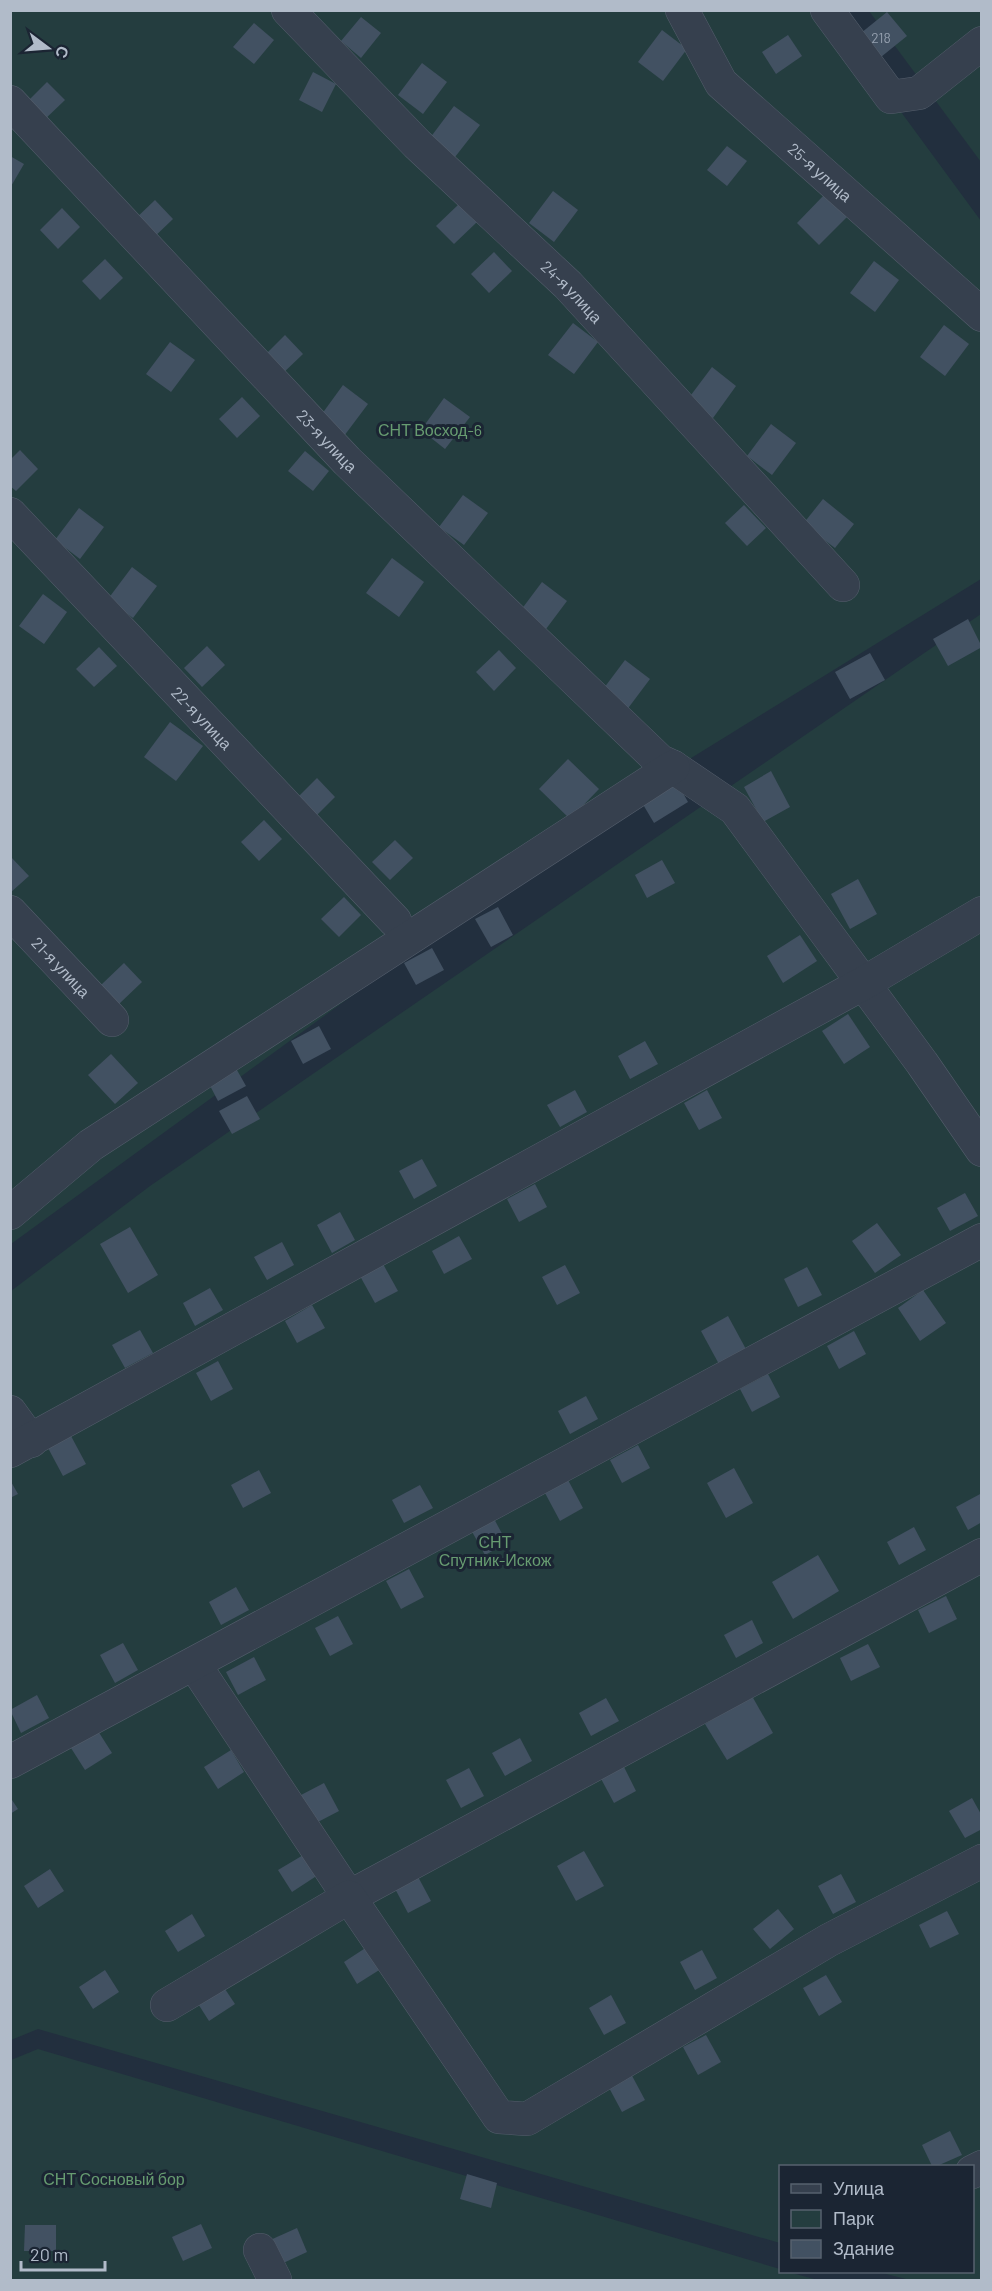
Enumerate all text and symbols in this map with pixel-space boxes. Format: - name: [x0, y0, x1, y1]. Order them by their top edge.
- north arrow: [18, 18, 78, 78]
- house number: 218: [871, 29, 891, 46]
- text: С: [52, 44, 74, 61]
- street label: 25-я улица: [785, 138, 856, 205]
- street label: 24-я улица: [538, 256, 607, 326]
- street label: 23-я улица: [294, 405, 362, 476]
- park label: СНТ Восход-6: [378, 420, 482, 439]
- street label: 22-я улица: [168, 682, 237, 753]
- street label: 21-я улица: [28, 932, 95, 1001]
- park label: СНТ Спутник-Искож: [439, 1532, 552, 1569]
- legend: [779, 2165, 974, 2273]
- park label: СНТ Сосновый бор: [43, 2169, 185, 2188]
- text: Улица: [833, 2177, 885, 2199]
- text: Парк: [833, 2207, 874, 2229]
- scale bar: [21, 2234, 105, 2272]
- text: Здание: [833, 2237, 894, 2259]
- text: 20 m: [30, 2243, 68, 2265]

